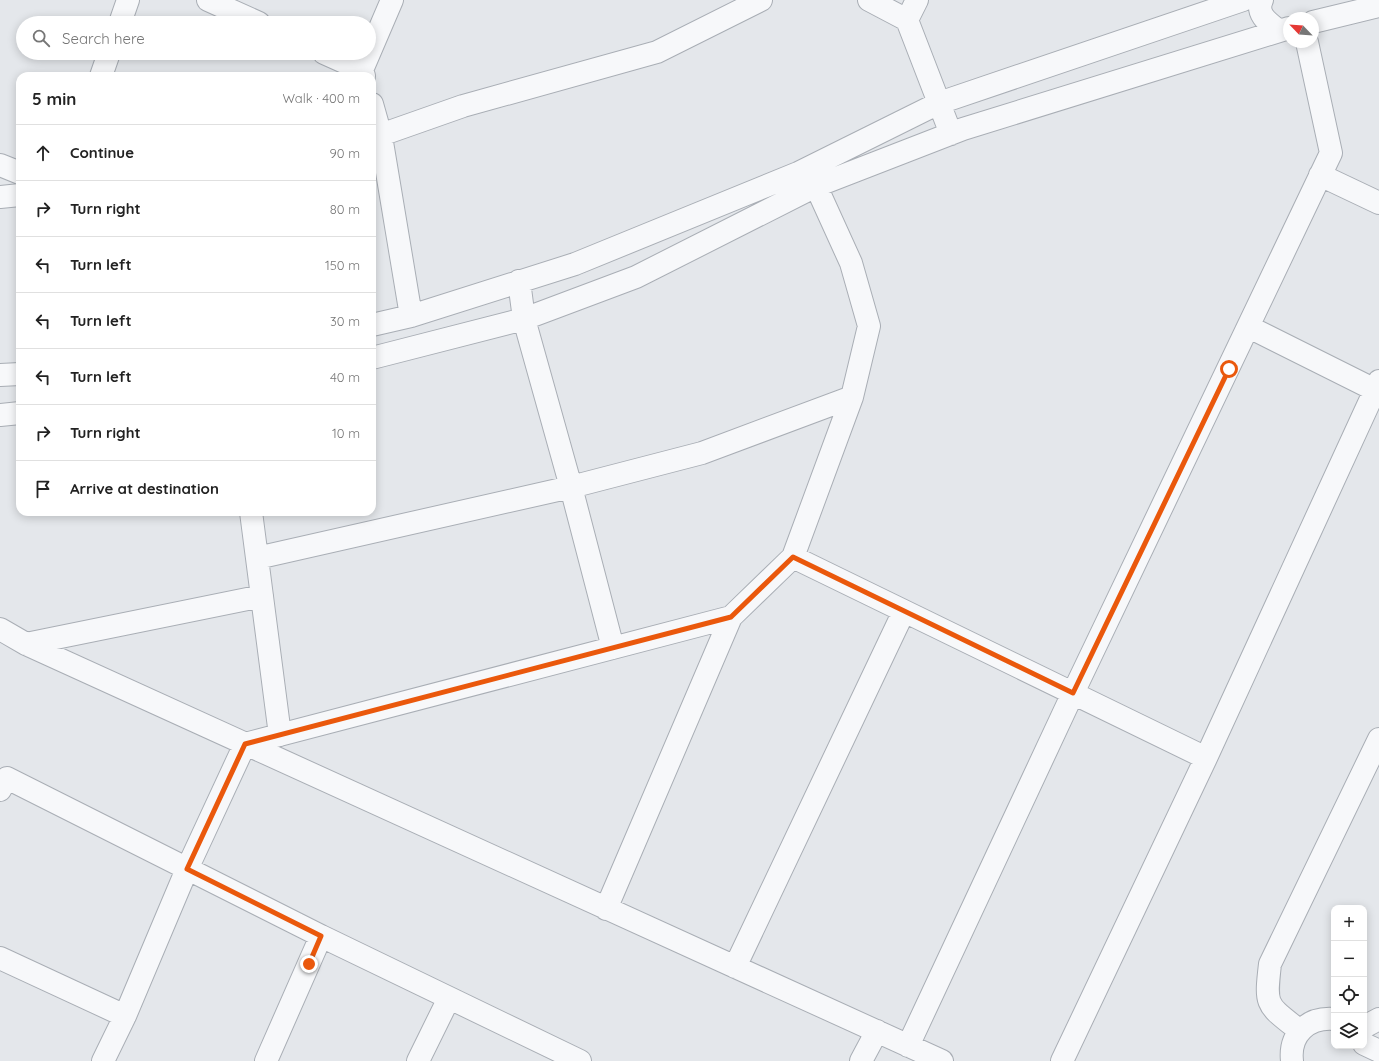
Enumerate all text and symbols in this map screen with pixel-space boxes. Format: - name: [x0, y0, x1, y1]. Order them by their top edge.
- north arrow: [1283, 12, 1319, 48]
- search box: [16, 16, 376, 60]
- icon: search: [30, 27, 52, 49]
- text: Search here: [62, 29, 145, 48]
- text: 5 min: [32, 88, 76, 109]
- text: Walk · 400 m: [282, 90, 360, 106]
- icon: ahead: [32, 142, 54, 164]
- text: Continue: [70, 143, 134, 162]
- text: 90 m: [330, 145, 360, 161]
- icon: right: [32, 198, 54, 220]
- text: Turn right: [70, 199, 141, 218]
- text: 80 m: [330, 201, 360, 217]
- icon: left: [32, 254, 54, 276]
- text: Turn left: [70, 255, 132, 274]
- text: 150 m: [325, 257, 360, 273]
- icon: left: [32, 310, 54, 332]
- text: Turn left: [70, 311, 132, 330]
- text: 30 m: [330, 313, 360, 329]
- route start: [1220, 360, 1238, 378]
- icon: left: [32, 366, 54, 388]
- text: Turn left: [70, 367, 132, 386]
- text: 40 m: [330, 369, 360, 385]
- icon: right: [32, 422, 54, 444]
- text: Turn right: [70, 423, 141, 442]
- text: 10 m: [332, 425, 360, 441]
- icon: arrive: [32, 478, 54, 500]
- text: Arrive at destination: [70, 479, 219, 498]
- map controls: [1331, 905, 1367, 1049]
- button: +: [1331, 905, 1367, 941]
- button: −: [1331, 941, 1367, 977]
- route end: [300, 955, 318, 973]
- button: locate: [1331, 977, 1367, 1013]
- button: layers: [1331, 1013, 1367, 1049]

